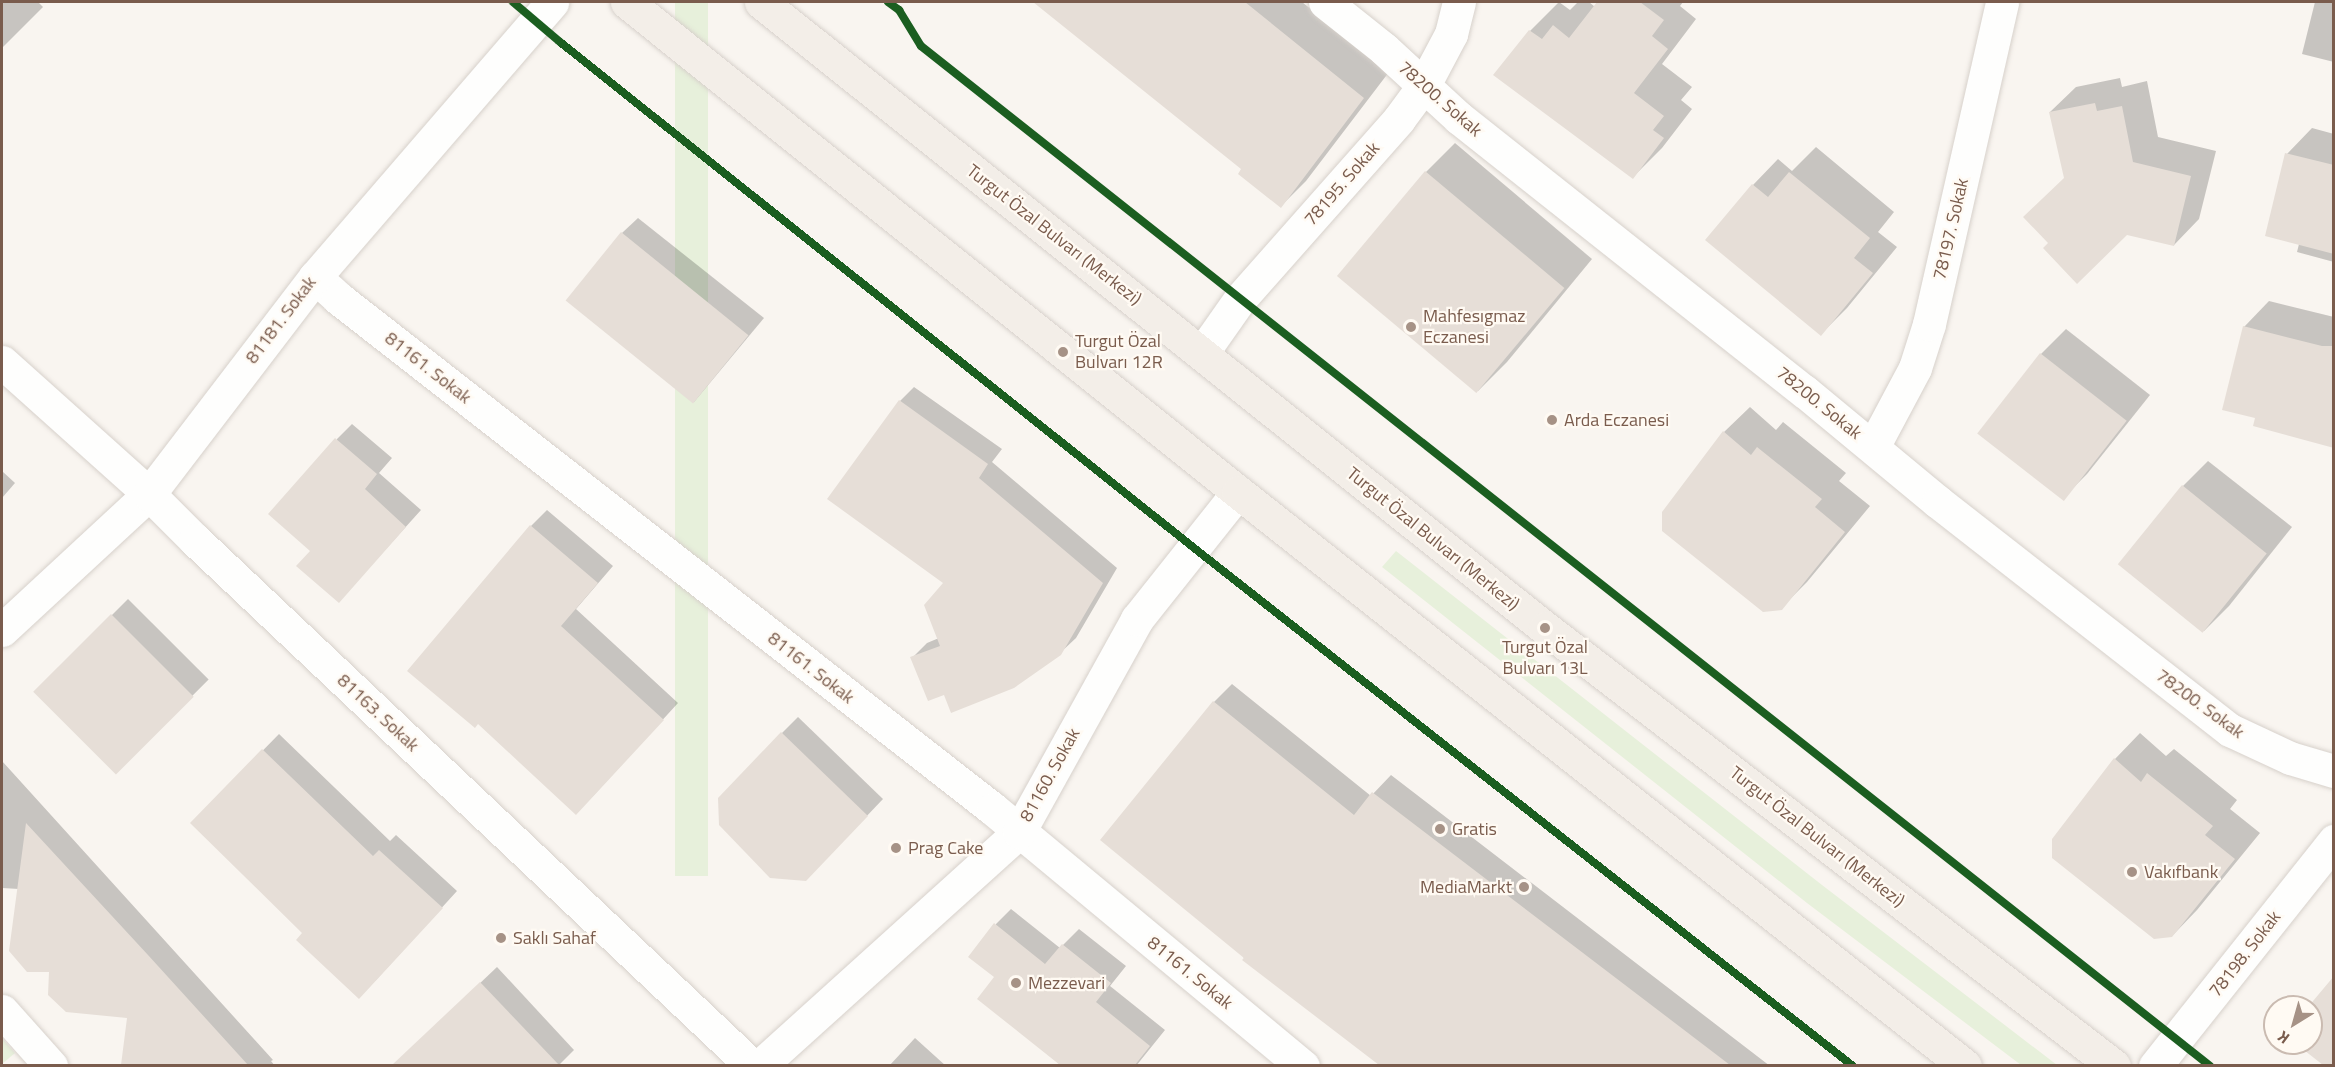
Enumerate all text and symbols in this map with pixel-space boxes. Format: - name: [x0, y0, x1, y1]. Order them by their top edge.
- street label: 78200. Sokak: [1394, 57, 1486, 141]
- street label: 78195. Sokak: [1300, 138, 1384, 230]
- street label: Turgut Özal Bulvarı (Merkezi): [962, 160, 1146, 310]
- street label: 78197. Sokak: [1929, 176, 1973, 282]
- street label: 81181. Sokak: [241, 272, 321, 368]
- place label: Mahfesıgmaz Eczanesi: [1423, 306, 1526, 348]
- marker: Mahfesıgmaz Eczanesi: [1404, 320, 1418, 334]
- street label: 81161. Sokak: [380, 328, 476, 408]
- place label: Turgut Özal Bulvarı 12R: [1075, 331, 1163, 374]
- marker: Turgut Özal Bulvarı 12R: [1056, 345, 1070, 359]
- street label: 78200. Sokak: [1772, 362, 1866, 444]
- place label: Arda Eczanesi: [1564, 409, 1669, 431]
- marker: Arda Eczanesi: [1545, 413, 1559, 427]
- street label: Turgut Özal Bulvarı (Merkezi): [1342, 463, 1524, 615]
- marker: Turgut Özal Bulvarı 13L: [1538, 621, 1552, 635]
- street label: 81161. Sokak: [763, 628, 859, 708]
- place label: Turgut Özal Bulvarı 13L: [1502, 637, 1588, 680]
- street label: 78200. Sokak: [2152, 665, 2248, 743]
- street label: 81163. Sokak: [333, 670, 423, 756]
- street label: 81160. Sokak: [1015, 724, 1085, 826]
- street label: Turgut Özal Bulvarı (Merkezi): [1725, 762, 1909, 912]
- place label: Gratis: [1452, 818, 1497, 840]
- marker: Gratis: [1433, 822, 1447, 836]
- place label: Prag Cake: [908, 837, 983, 859]
- marker: Prag Cake: [889, 841, 903, 855]
- place label: Vakıfbank: [2144, 861, 2218, 883]
- marker: Vakıfbank: [2125, 865, 2139, 879]
- place label: MediaMarkt: [1420, 876, 1512, 898]
- marker: MediaMarkt: [1517, 880, 1531, 894]
- street label: 78198. Sokak: [2205, 906, 2285, 1002]
- place label: Saklı Sahaf: [513, 927, 596, 949]
- marker: Saklı Sahaf: [494, 931, 508, 945]
- street label: 81161. Sokak: [1143, 932, 1237, 1014]
- place label: Mezzevari: [1028, 972, 1105, 994]
- marker: Mezzevari: [1009, 976, 1023, 990]
- north arrow: [2263, 995, 2323, 1055]
- text: K: [2272, 1025, 2294, 1050]

